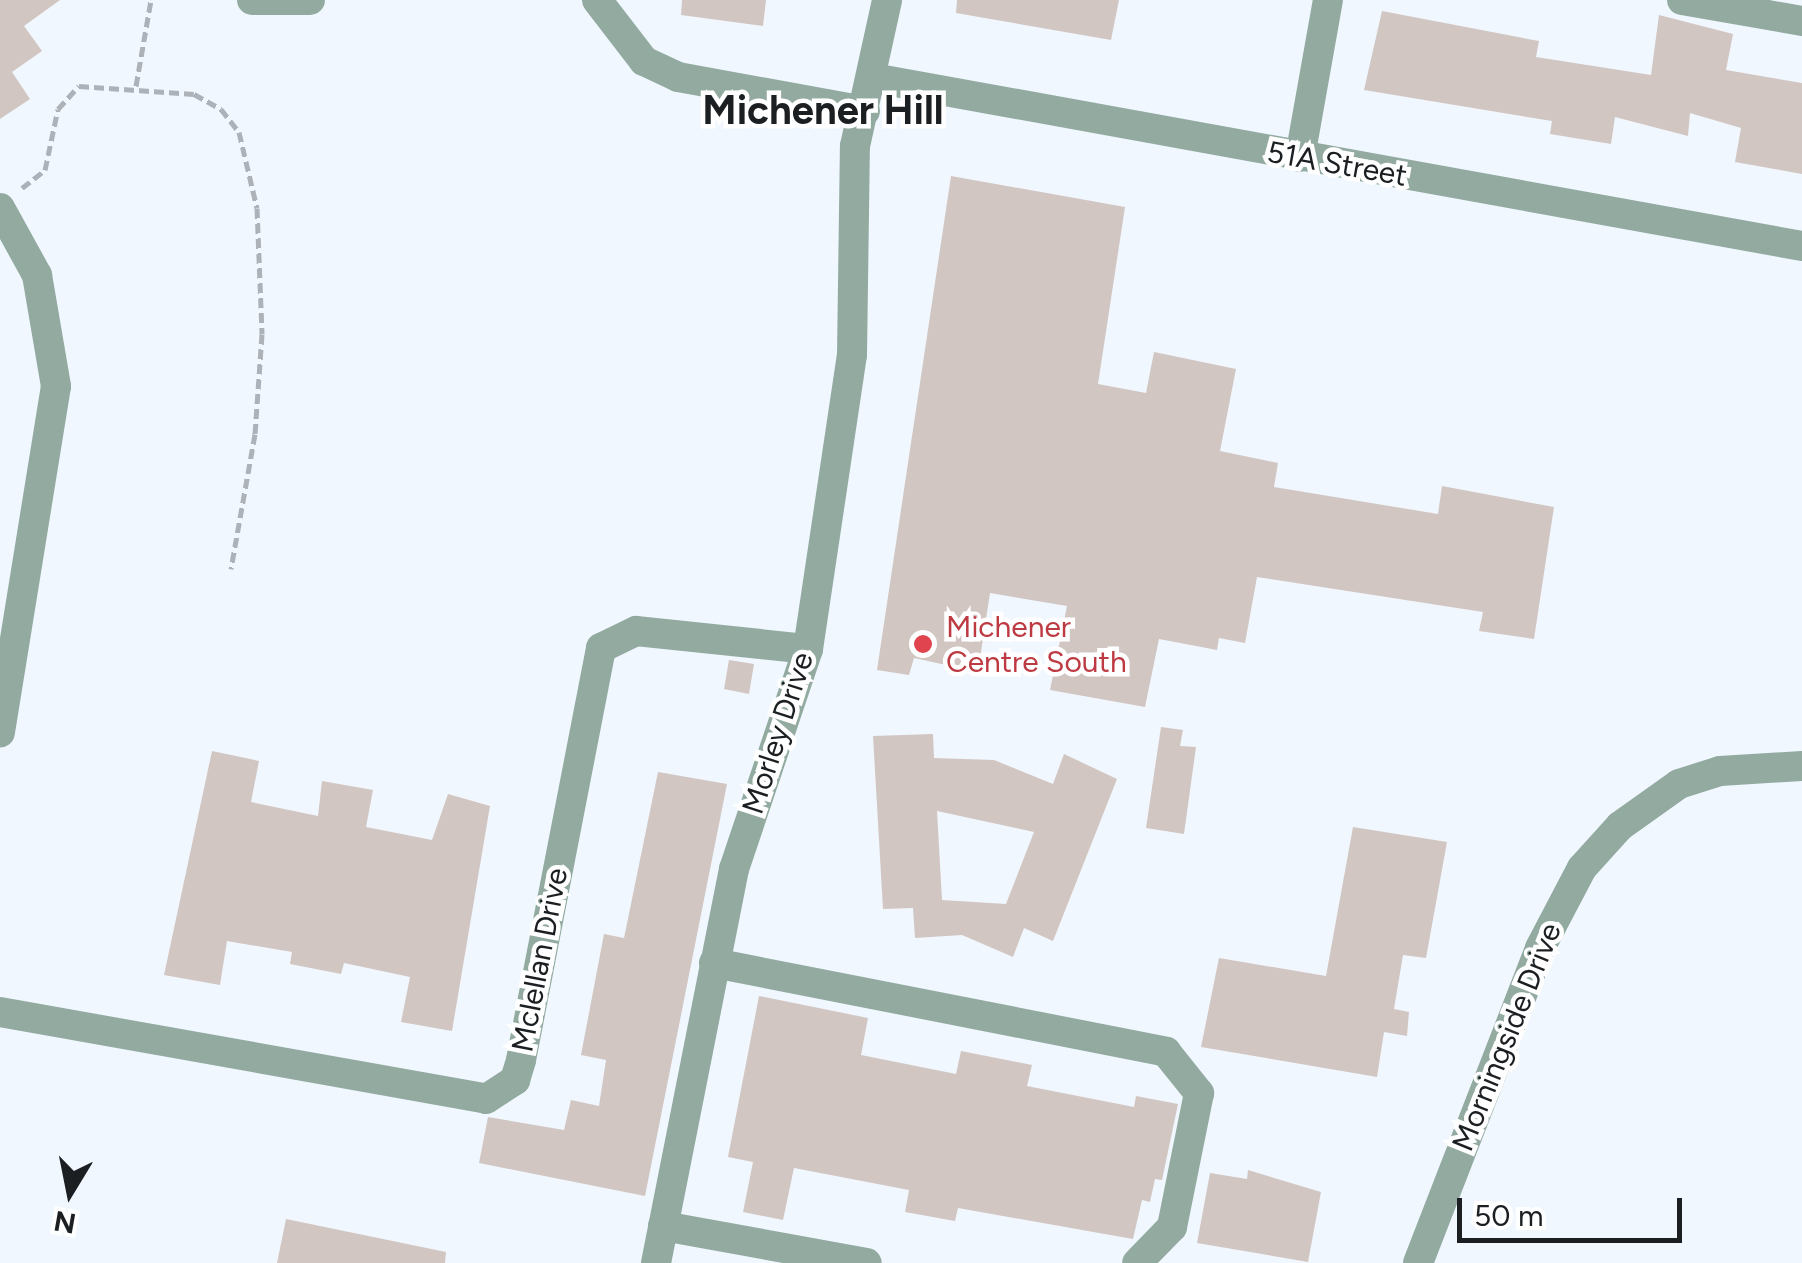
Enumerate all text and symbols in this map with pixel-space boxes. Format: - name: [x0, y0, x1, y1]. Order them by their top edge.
- district label: Michener Hill: [702, 86, 944, 134]
- street label: 51A Street: [1264, 134, 1410, 194]
- place label: Michener Centre South: [946, 609, 1127, 680]
- marker: Michener Centre South: [910, 631, 936, 657]
- street label: Morley Drive: [735, 648, 821, 818]
- street label: Mclellan Drive: [505, 865, 575, 1055]
- street label: Morningside Drive: [1445, 918, 1569, 1156]
- north arrow: [20, 1143, 120, 1243]
- scale bar: [1462, 1178, 1687, 1240]
- text: 50 m: [1474, 1197, 1543, 1234]
- text: N: [51, 1204, 78, 1241]

